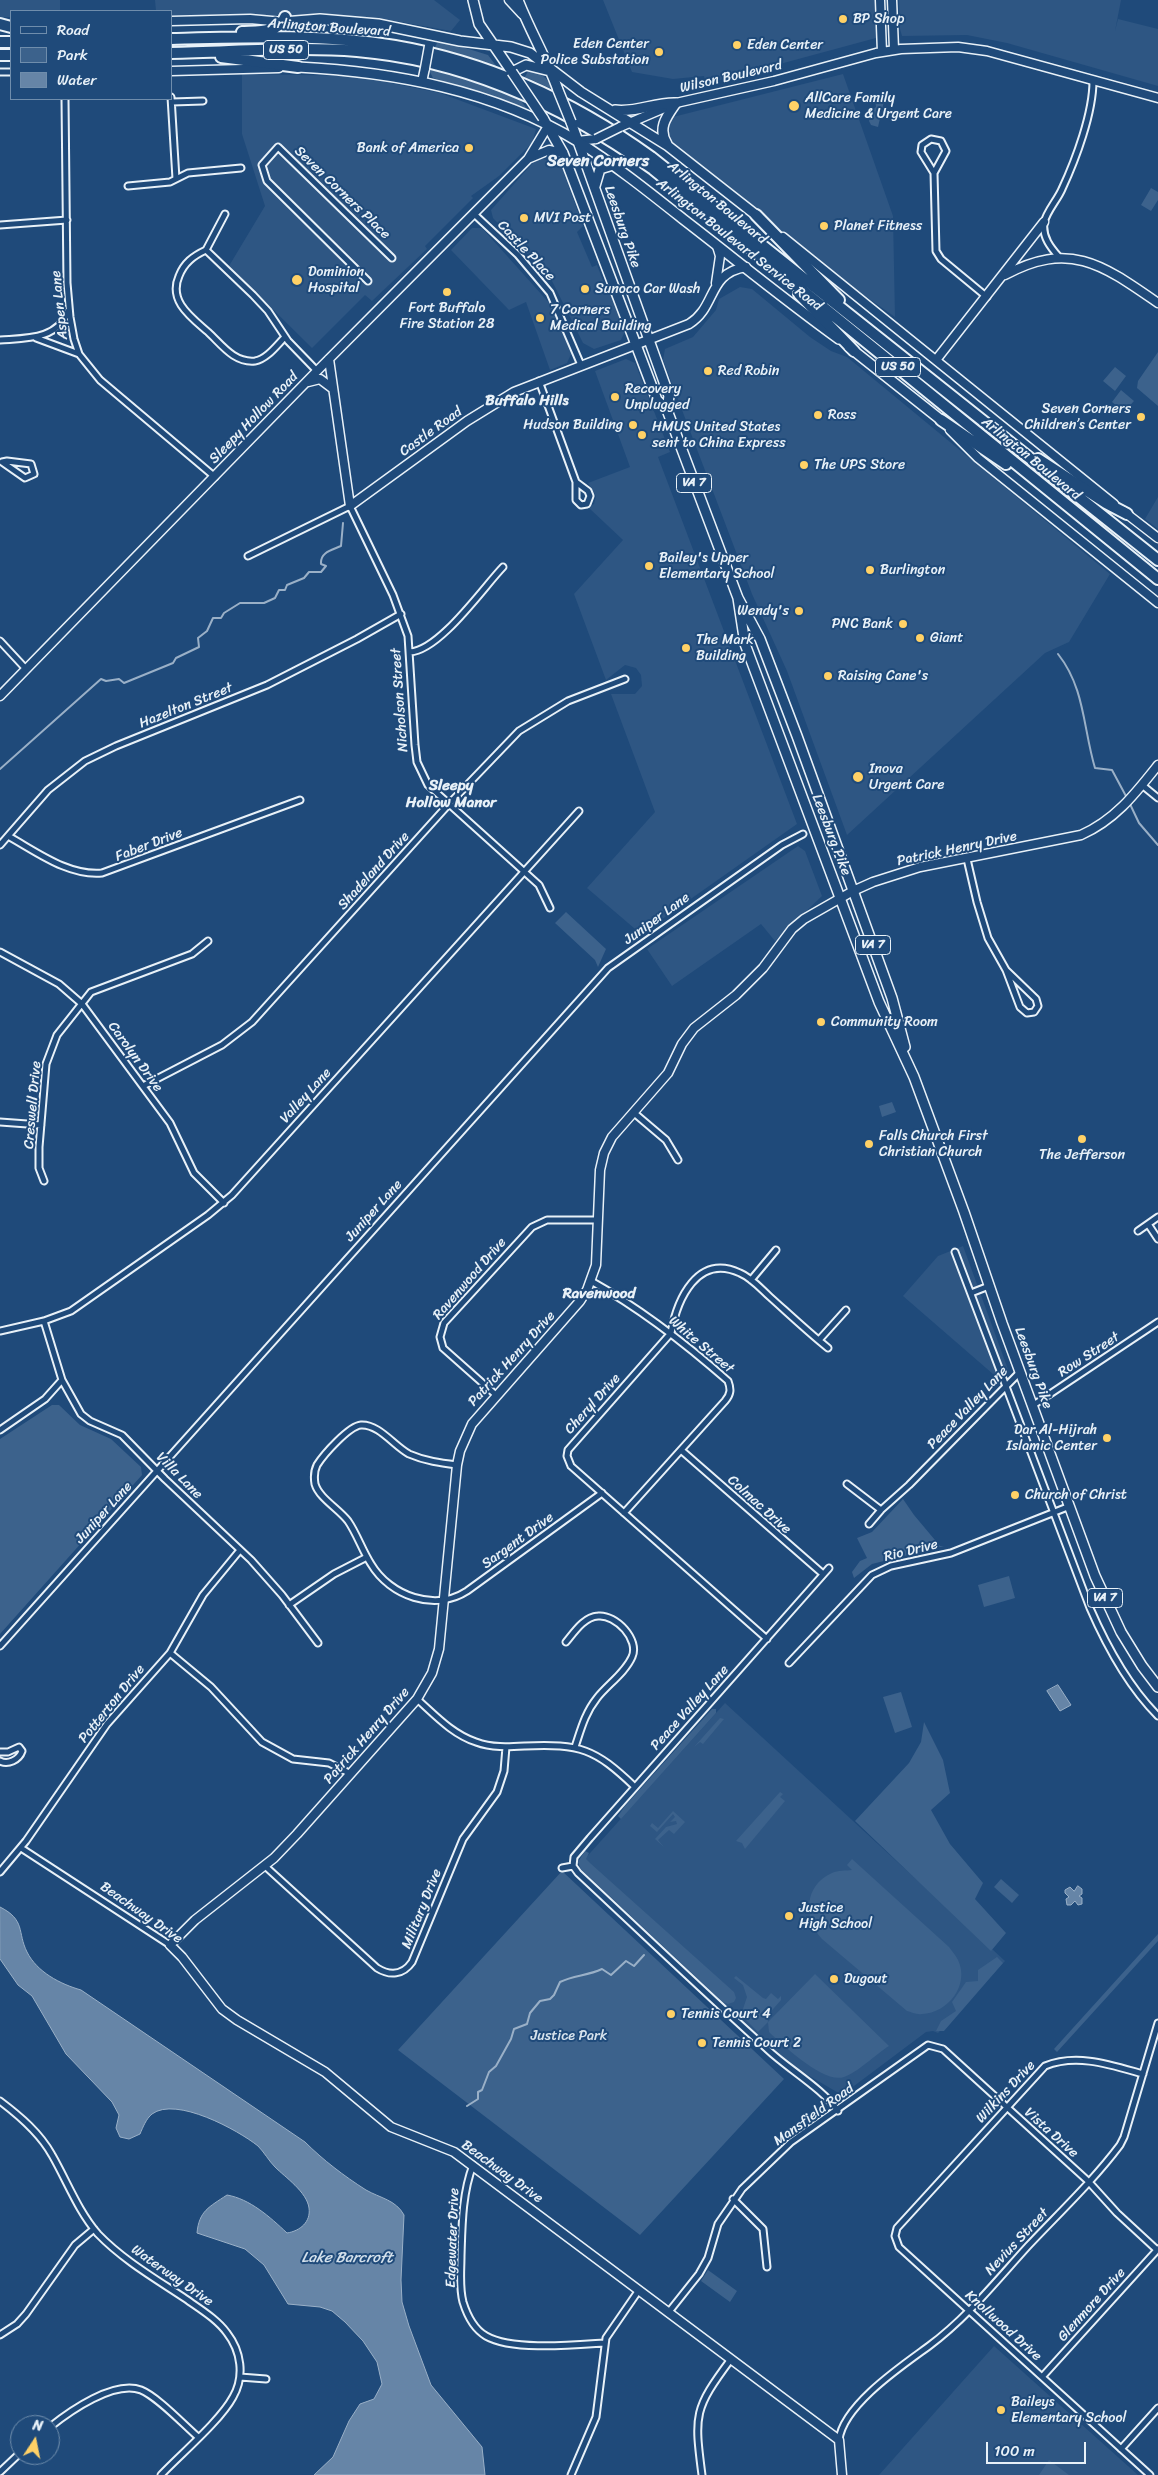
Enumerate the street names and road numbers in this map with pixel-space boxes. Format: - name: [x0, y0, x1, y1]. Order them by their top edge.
- street label: Arlington Boulevard: [267, 15, 391, 41]
- road number: US 50: [264, 40, 308, 60]
- street label: Wilson Boulevard: [678, 57, 784, 97]
- street label: Seven Corners Place: [291, 143, 393, 243]
- street label: Arlington Boulevard: [664, 158, 770, 248]
- street label: Arlington Boulevard Service Road: [653, 175, 825, 315]
- street label: Leesburg Pike: [600, 184, 644, 270]
- street label: Castle Place: [494, 217, 558, 285]
- street label: Aspen Lane: [48, 269, 72, 341]
- road number: US 50: [876, 358, 920, 377]
- street label: Sleepy Hollow Road: [206, 369, 302, 467]
- street label: Castle Road: [396, 404, 466, 460]
- street label: Arlington Boulevard: [978, 414, 1084, 504]
- road number: VA 7: [676, 473, 712, 492]
- street label: Nicholson Street: [388, 647, 412, 753]
- street label: Hazelton Street: [137, 680, 235, 732]
- street label: Leesburg Pike: [808, 792, 854, 878]
- street label: Faber Drive: [113, 825, 185, 865]
- street label: Patrick Henry Drive: [895, 828, 1019, 870]
- street label: Shadeland Drive: [335, 829, 413, 913]
- street label: Juniper Lane: [621, 890, 693, 948]
- road number: VA 7: [856, 936, 890, 954]
- street label: Carolyn Drive: [104, 1019, 166, 1095]
- street label: Creswell Drive: [21, 1060, 45, 1150]
- street label: Valley Lane: [277, 1065, 335, 1127]
- street label: Juniper Lane: [342, 1177, 406, 1245]
- street label: Ravenwood Drive: [430, 1235, 510, 1323]
- street label: Patrick Henry Drive: [465, 1308, 559, 1410]
- street label: White Street: [665, 1313, 737, 1377]
- street label: Leesburg Pike: [1010, 1325, 1056, 1411]
- street label: Row Street: [1055, 1329, 1123, 1381]
- street label: Peace Valley Lane: [924, 1363, 1012, 1453]
- street label: Cheryl Drive: [562, 1370, 624, 1438]
- street label: Villa Lane: [152, 1449, 206, 1503]
- street label: Colmac Drive: [724, 1472, 794, 1538]
- street label: Juniper Lane: [72, 1479, 136, 1547]
- street label: Sargent Drive: [479, 1509, 557, 1573]
- street label: Rio Drive: [882, 1536, 940, 1566]
- road number: VA 7: [1088, 1589, 1122, 1608]
- street label: Potterton Drive: [75, 1661, 149, 1747]
- street label: Peace Valley Lane: [647, 1662, 733, 1754]
- street label: Patrick Henry Drive: [321, 1684, 413, 1788]
- street label: Military Drive: [398, 1867, 446, 1951]
- street label: Beachway Drive: [97, 1878, 185, 1948]
- street label: Wilkins Drive: [973, 2057, 1039, 2127]
- street label: Mansfield Road: [771, 2080, 857, 2150]
- street label: Vista Drive: [1020, 2104, 1082, 2162]
- street label: Beachway Drive: [458, 2137, 546, 2207]
- street label: Edgewater Drive: [443, 2188, 463, 2288]
- street label: Nevius Street: [982, 2205, 1052, 2279]
- street label: Waterway Drive: [128, 2242, 216, 2310]
- street label: Glenmore Drive: [1055, 2265, 1129, 2345]
- street label: Knollwood Drive: [961, 2287, 1045, 2365]

